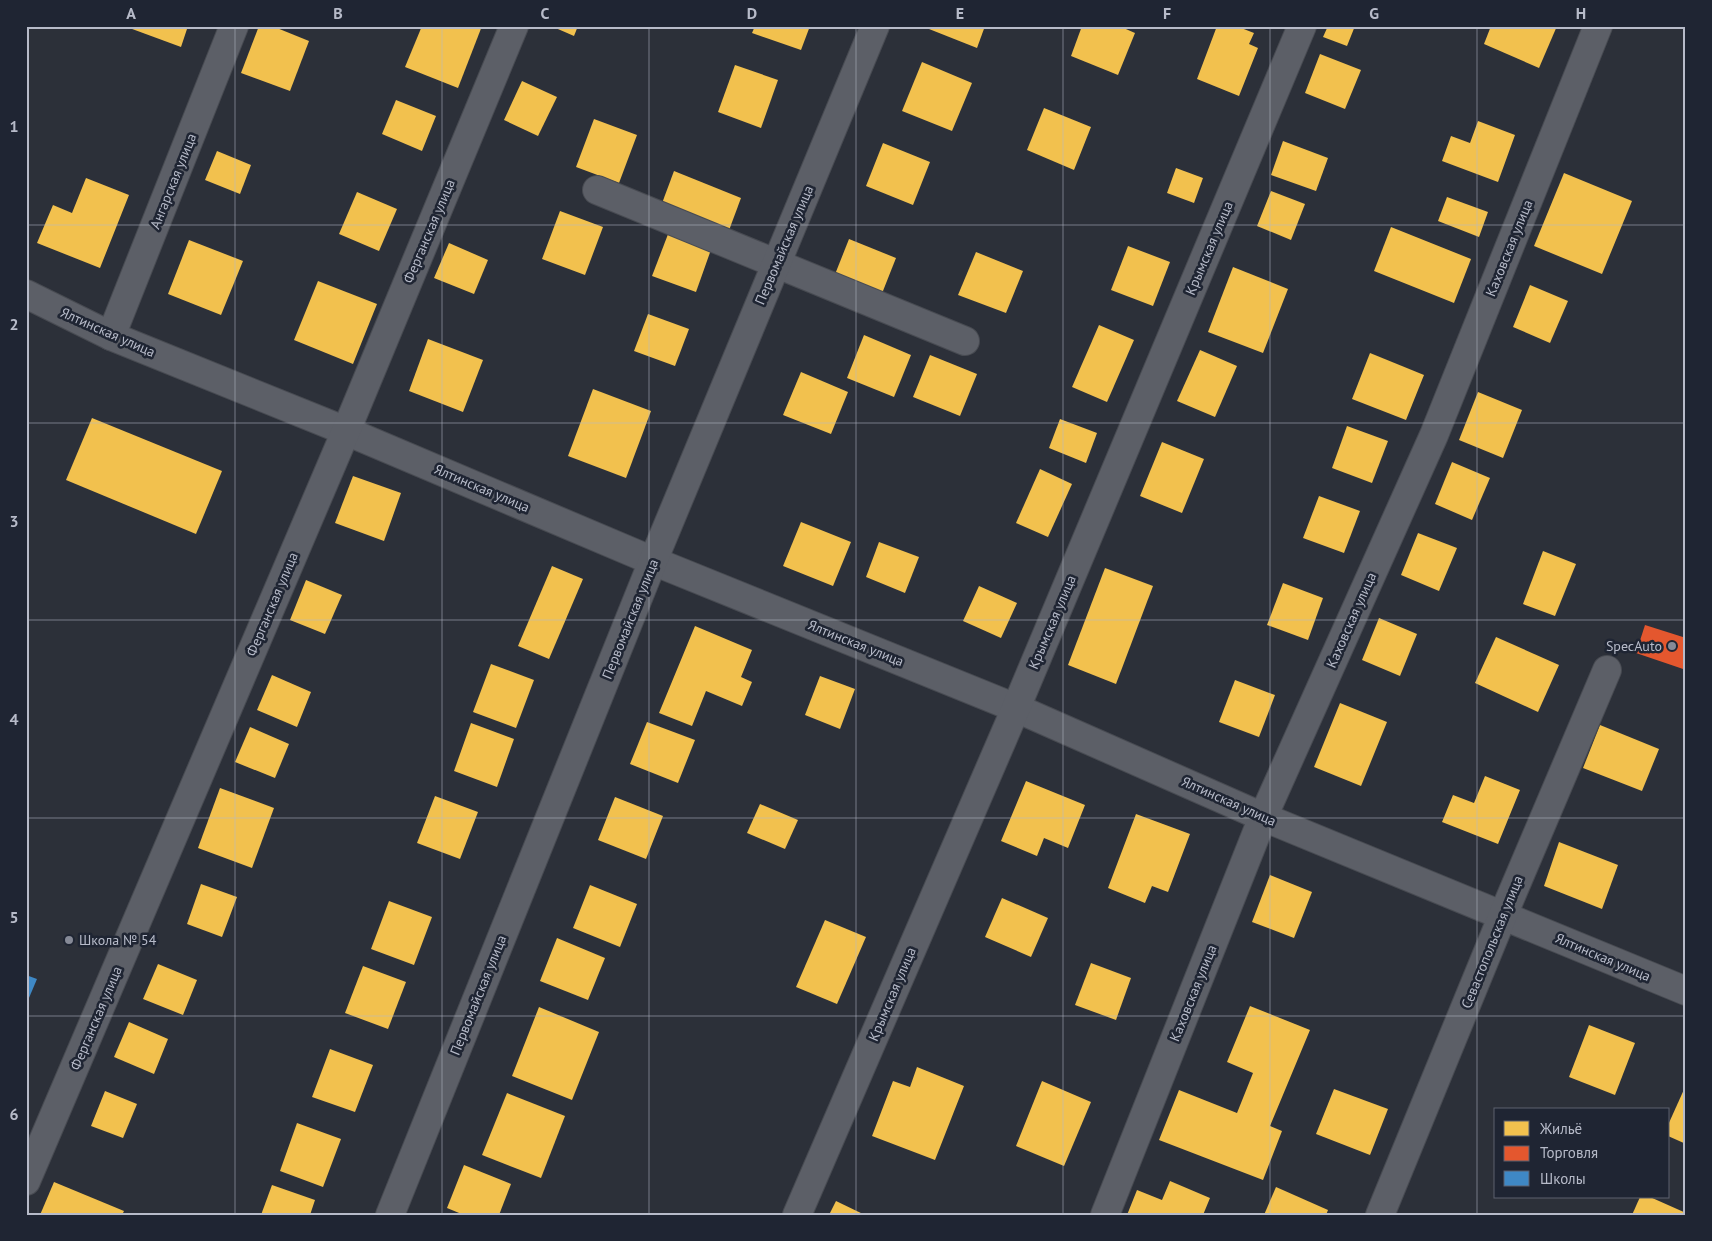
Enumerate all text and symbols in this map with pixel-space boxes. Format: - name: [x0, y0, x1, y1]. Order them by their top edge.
- text: A: [126, 3, 136, 23]
- text: B: [333, 3, 343, 23]
- text: C: [541, 3, 550, 23]
- text: D: [747, 3, 757, 23]
- text: E: [956, 3, 964, 23]
- text: F: [1163, 3, 1171, 23]
- text: G: [1369, 3, 1379, 23]
- text: H: [1576, 3, 1586, 23]
- text: 1: [9, 116, 19, 136]
- street label: Ангарская улица: [146, 131, 200, 231]
- street label: Ферганская улица: [399, 176, 459, 286]
- street label: Первомайская улица: [751, 183, 817, 307]
- street label: Каховская улица: [1481, 197, 1537, 299]
- street label: Крымская улица: [1181, 198, 1237, 298]
- street label: Ялтинская улица: [58, 303, 158, 361]
- text: 2: [9, 314, 19, 334]
- street label: Ялтинская улица: [432, 460, 532, 516]
- text: 3: [9, 511, 19, 531]
- street label: Ферганская улица: [242, 549, 302, 659]
- street label: Первомайская улица: [598, 556, 662, 682]
- street label: Каховская улица: [1322, 569, 1380, 671]
- street label: Крымская улица: [1024, 572, 1080, 672]
- street label: Ялтинская улица: [805, 616, 907, 670]
- place label: SpecAuto: [1606, 637, 1662, 655]
- marker: SpecAuto: [1666, 640, 1678, 652]
- text: 4: [9, 709, 19, 729]
- street label: Ялтинская улица: [1179, 772, 1279, 830]
- street label: Севастопольская улица: [1457, 873, 1527, 1011]
- text: 5: [9, 907, 19, 927]
- street label: Ялтинская улица: [1553, 929, 1653, 985]
- place label: Школа № 54: [79, 931, 157, 949]
- street label: Первомайская улица: [446, 932, 510, 1058]
- marker: Школа № 54: [63, 934, 75, 946]
- street label: Каховская улица: [1165, 942, 1221, 1044]
- street label: Крымская улица: [864, 944, 920, 1044]
- street label: Ферганская улица: [66, 963, 126, 1073]
- text: 6: [9, 1104, 19, 1124]
- legend: [1494, 1108, 1670, 1198]
- text: Жильё: [1539, 1119, 1582, 1138]
- text: Торговля: [1540, 1143, 1598, 1162]
- text: Школы: [1540, 1169, 1586, 1188]

